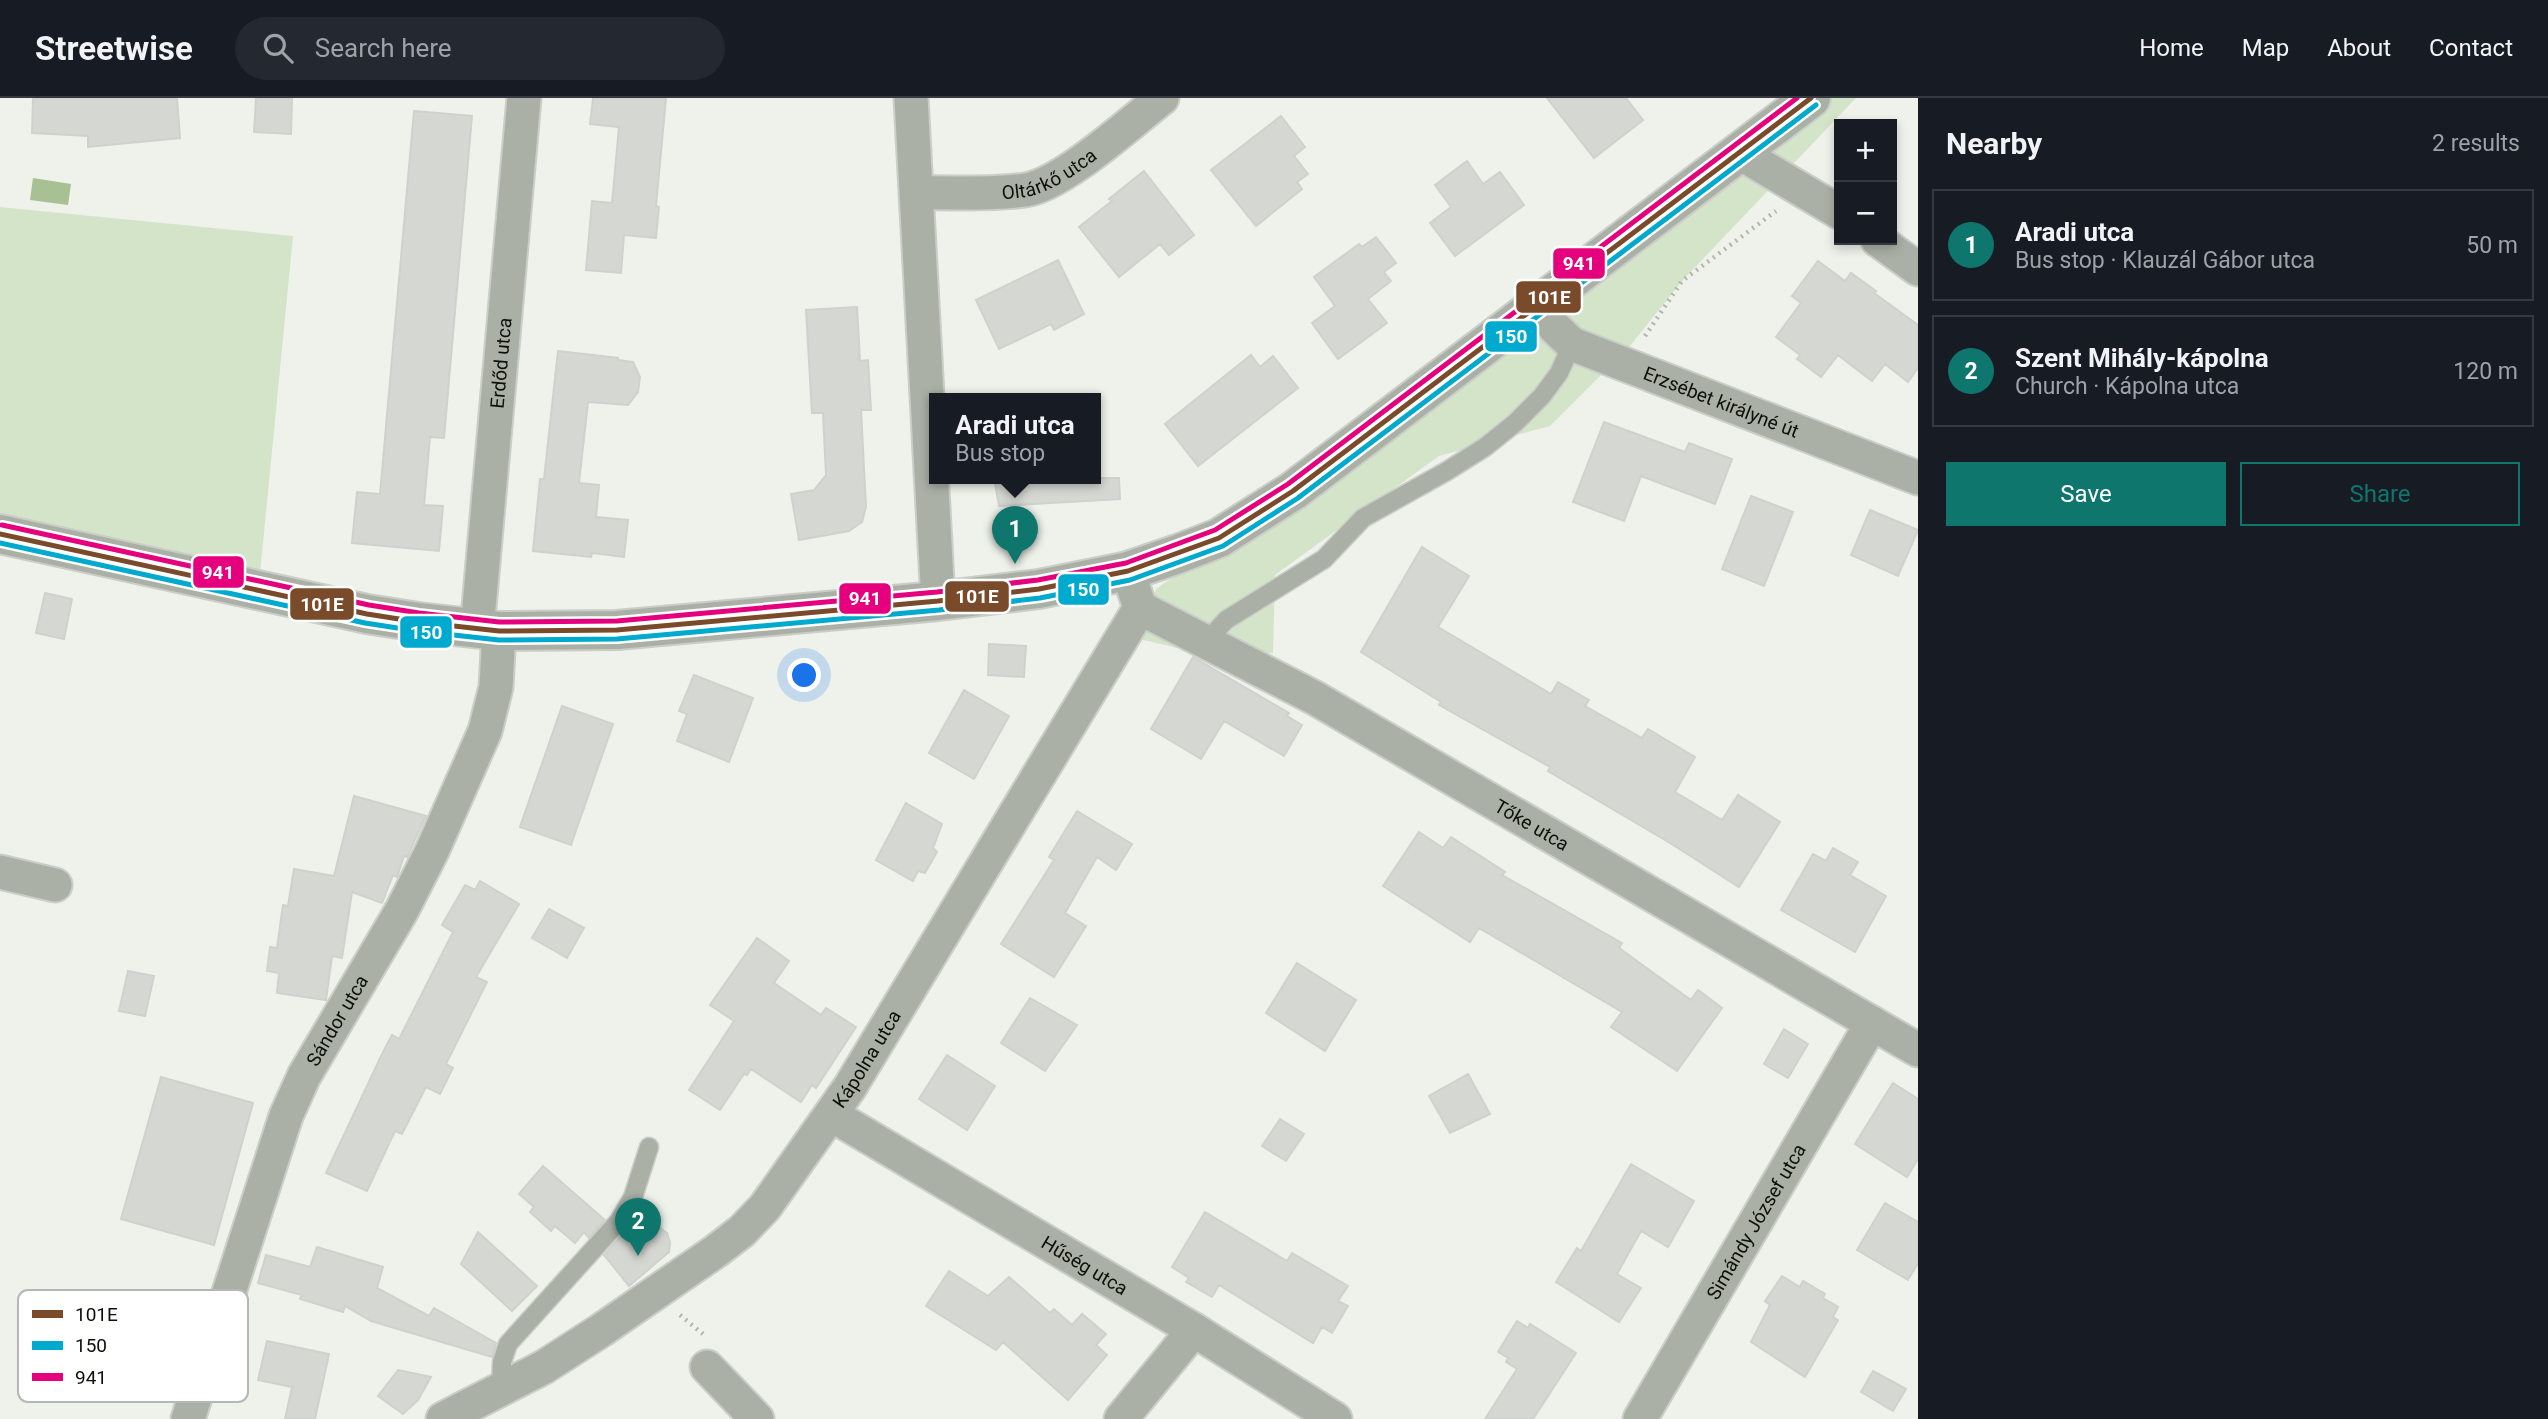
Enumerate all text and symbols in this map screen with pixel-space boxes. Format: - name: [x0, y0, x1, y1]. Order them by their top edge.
- search box: [235, 17, 725, 80]
- text: Streetwise: [35, 29, 193, 68]
- icon: search: [259, 29, 297, 67]
- text: Search here: [315, 33, 452, 63]
- text: Home: [2139, 34, 2204, 62]
- text: Map: [2242, 34, 2289, 62]
- text: About: [2327, 34, 2391, 62]
- text: Contact: [2429, 34, 2513, 62]
- map controls: [1834, 119, 1897, 245]
- button: +: [1834, 119, 1897, 182]
- text: Nearby: [1946, 126, 2042, 161]
- text: 2 results: [2432, 130, 2520, 157]
- street label: Oltárkő utca: [1001, 143, 1101, 204]
- button: −: [1834, 182, 1897, 245]
- text: Aradi utca: [2015, 217, 2134, 247]
- text: 1: [1964, 232, 1978, 259]
- text: 50 m: [2466, 232, 2518, 259]
- line badge: 941: [1552, 247, 1606, 280]
- text: Bus stop · Klauzál Gábor utca: [2015, 247, 2315, 274]
- text: 941: [1563, 252, 1595, 275]
- line badge: 101E: [1515, 280, 1582, 314]
- text: 101E: [1527, 286, 1571, 309]
- street label: Erdőd utca: [485, 317, 516, 409]
- line badge: 150: [1484, 320, 1538, 353]
- text: 150: [1495, 325, 1527, 348]
- text: Szent Mihály-kápolna: [2015, 343, 2269, 373]
- text: 2: [1964, 358, 1978, 385]
- text: 120 m: [2453, 358, 2518, 385]
- street label: Erzsébet királyné út: [1640, 361, 1802, 442]
- text: Church · Kápolna utca: [2015, 373, 2239, 400]
- popup: [929, 393, 1101, 484]
- text: Aradi utca: [955, 410, 1075, 440]
- text: Bus stop: [955, 440, 1045, 467]
- button: Save: [1946, 462, 2226, 526]
- button: Share: [2240, 462, 2520, 526]
- pin: 1: [992, 506, 1038, 564]
- line badge: 941: [192, 555, 245, 589]
- text: 941: [202, 561, 234, 584]
- line badge: 150: [1057, 573, 1110, 606]
- text: 150: [1067, 578, 1099, 601]
- line badge: 101E: [944, 580, 1010, 613]
- line badge: 941: [838, 582, 892, 615]
- text: 101E: [955, 585, 999, 608]
- line badge: 101E: [289, 587, 355, 621]
- text: 941: [849, 587, 881, 610]
- text: 101E: [300, 593, 344, 616]
- line badge: 150: [399, 615, 453, 649]
- text: 150: [410, 621, 442, 644]
- your location: [787, 658, 821, 692]
- street label: Tőke utca: [1491, 794, 1573, 855]
- street label: Sándor utca: [301, 971, 373, 1070]
- street label: Kápolna utca: [828, 1006, 906, 1112]
- street label: Simándy József utca: [1701, 1139, 1810, 1303]
- pin: 2: [615, 1198, 661, 1256]
- street label: Hűség utca: [1037, 1231, 1132, 1300]
- legend: [18, 1290, 248, 1402]
- text: 101E: [75, 1303, 118, 1326]
- text: 150: [75, 1334, 107, 1357]
- text: 941: [75, 1366, 107, 1389]

